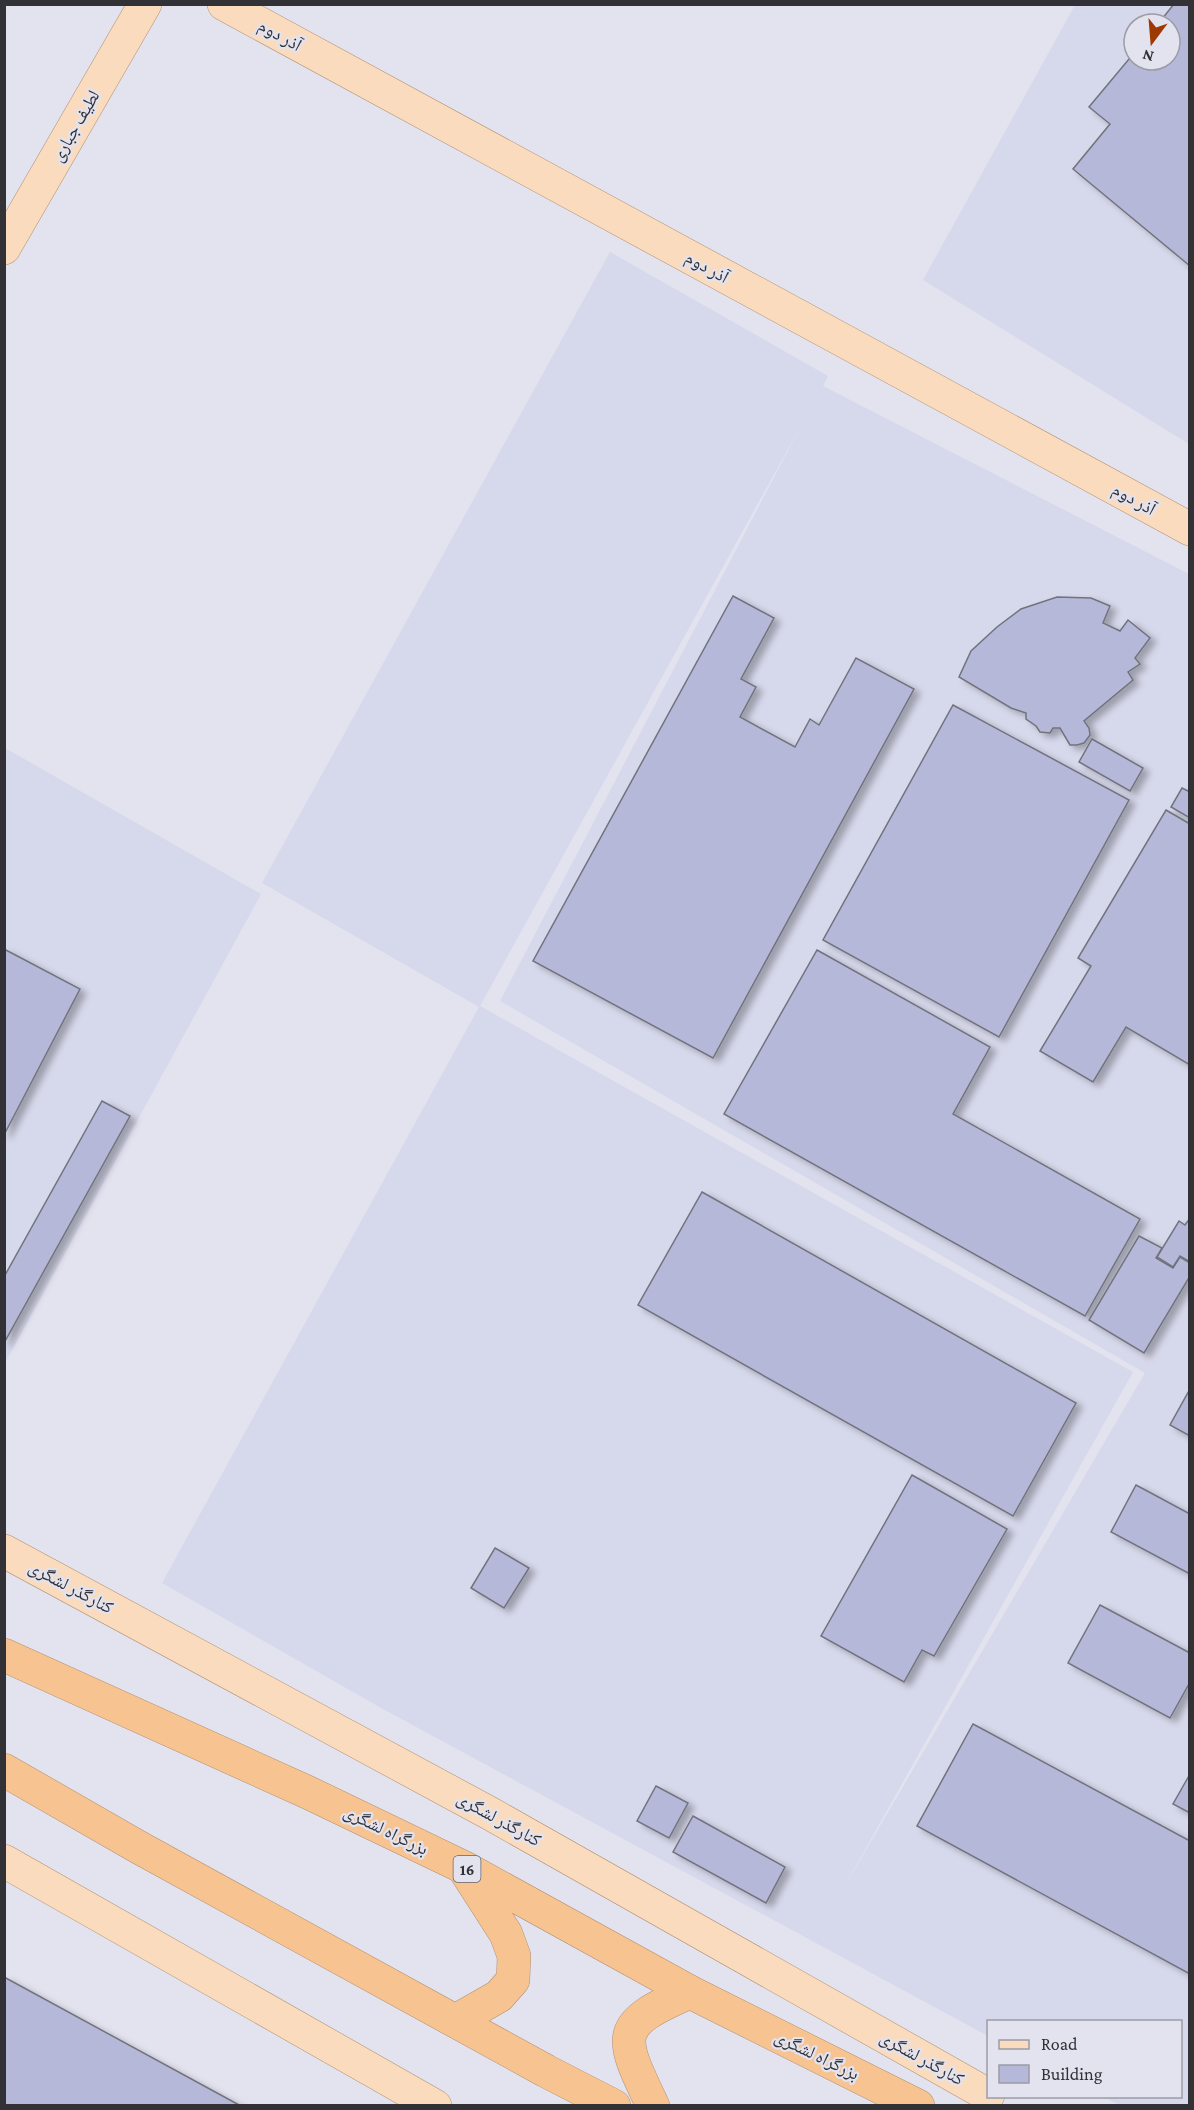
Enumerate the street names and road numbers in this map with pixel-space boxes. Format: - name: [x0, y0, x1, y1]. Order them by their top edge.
- street label: آذر دوم: [254, 15, 306, 57]
- street label: لطیف جباری: [47, 87, 104, 166]
- street label: آذر دوم: [681, 247, 733, 289]
- street label: آذر دوم: [1108, 479, 1160, 521]
- street label: کنارگذر لشگری: [25, 1556, 117, 1619]
- street label: کنارگذر لشگری: [453, 1788, 545, 1851]
- street label: بزرگراه لشگری: [340, 1801, 431, 1860]
- road number: 16: [454, 1856, 480, 1882]
- street label: بزرگراه لشگری: [771, 2026, 862, 2085]
- street label: کنارگذر لشگری: [876, 2027, 968, 2090]

